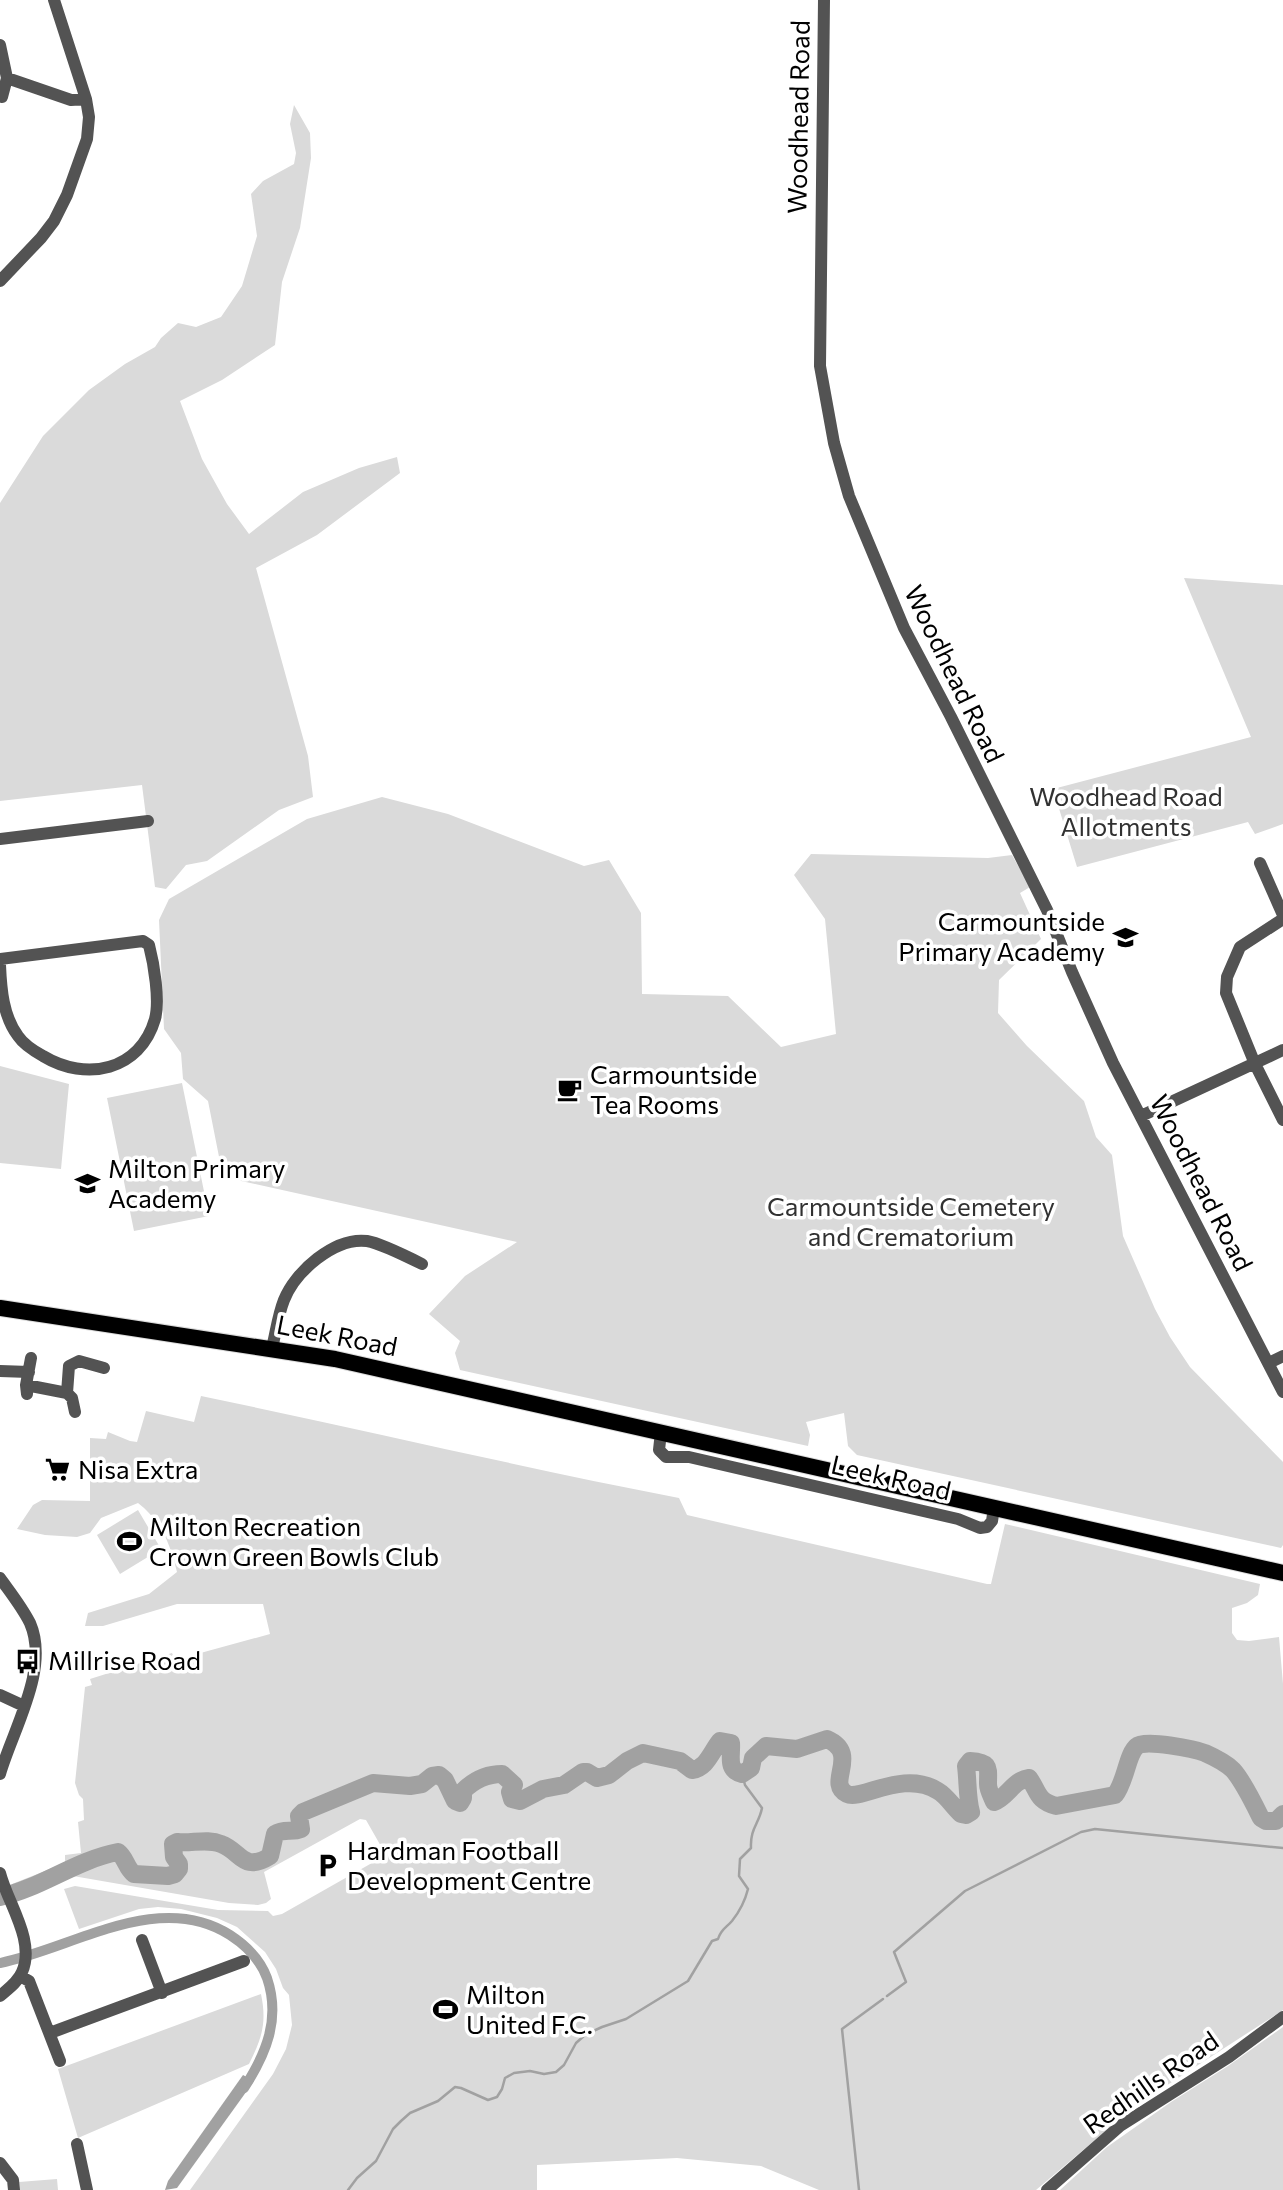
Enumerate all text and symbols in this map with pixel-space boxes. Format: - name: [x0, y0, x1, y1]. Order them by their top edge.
- street label: Woodhead Road: [780, 20, 815, 214]
- street label: Woodhead Road: [899, 579, 1012, 767]
- park label: Woodhead Road Allotments: [1029, 780, 1223, 841]
- place label: Carmountside Primary Academy: [898, 905, 1105, 966]
- school or university icon: Carmountside Primary Academy: [1111, 923, 1139, 951]
- place label: Carmountside Tea Rooms: [590, 1058, 757, 1119]
- cafe icon: Carmountside Tea Rooms: [556, 1076, 584, 1104]
- street label: Woodhead Road: [1145, 1089, 1260, 1276]
- place label: Milton Primary Academy: [108, 1152, 286, 1213]
- school or university icon: Milton Primary Academy: [74, 1170, 102, 1198]
- park label: Carmountside Cemetery and Crematorium: [767, 1190, 1055, 1251]
- street label: Leek Road: [274, 1308, 400, 1361]
- street label: Leek Road: [828, 1448, 954, 1505]
- place label: Nisa Extra: [78, 1453, 198, 1484]
- supermarket icon: Nisa Extra: [44, 1456, 72, 1484]
- place label: Milton Recreation Crown Green Bowls Club: [149, 1510, 439, 1571]
- sports icon: Milton Recreation Crown Green Bowls Club: [115, 1528, 143, 1556]
- place label: Millrise Road: [48, 1644, 201, 1675]
- bus stop icon: Millrise Road: [14, 1647, 42, 1675]
- place label: Hardman Football Development Centre: [347, 1834, 591, 1895]
- parking icon: Hardman Football Development Centre: [313, 1852, 341, 1880]
- place label: Milton United F.C.: [466, 1978, 593, 2039]
- sports icon: Milton United F.C.: [432, 1996, 460, 2024]
- street label: Redhills Road: [1077, 2024, 1224, 2140]

